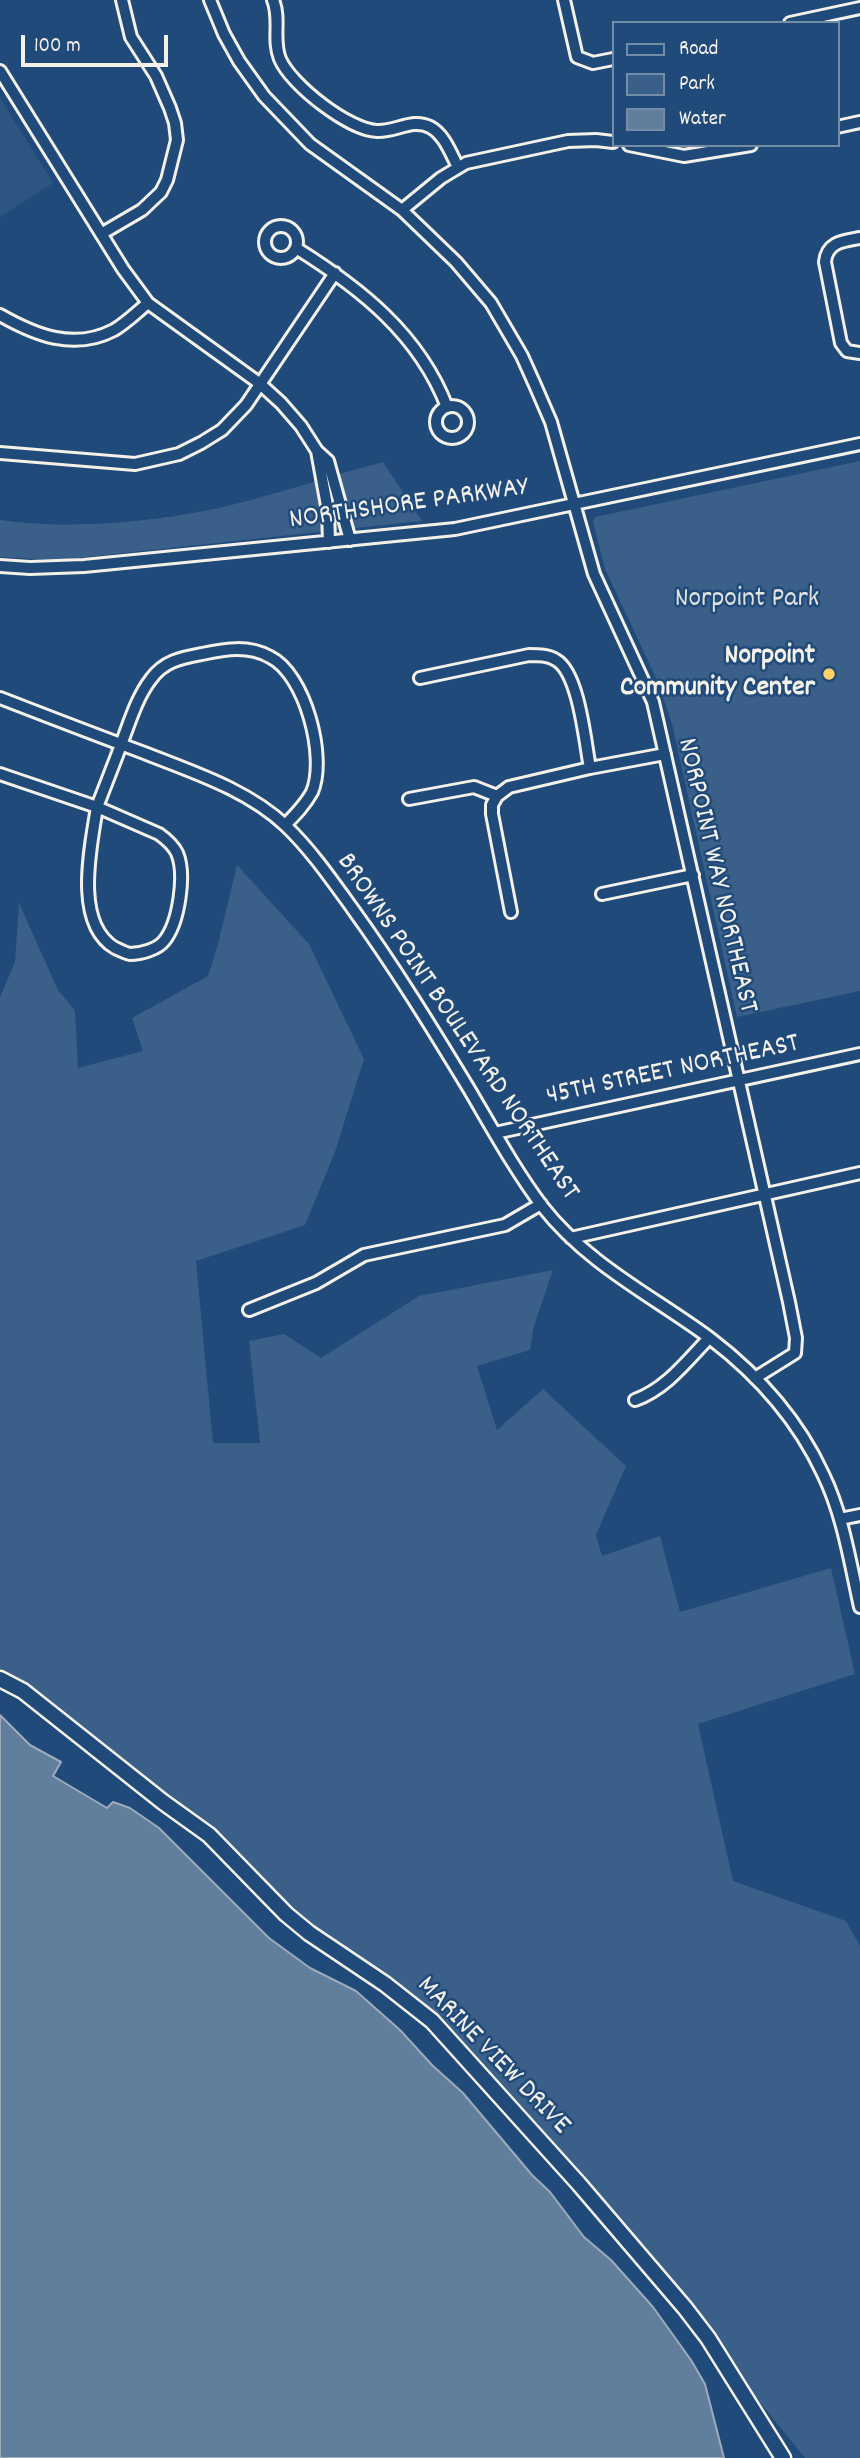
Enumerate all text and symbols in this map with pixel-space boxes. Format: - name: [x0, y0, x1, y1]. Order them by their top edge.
- scale bar: [24, 21, 172, 65]
- legend: [612, 21, 839, 147]
- text: 100 m: [34, 32, 81, 62]
- text: Road: [679, 35, 718, 65]
- text: Park: [679, 70, 715, 100]
- text: Water: [679, 105, 726, 135]
- street label: NORTHSHORE PARKWAY: [287, 473, 531, 539]
- park label: Norpoint Park: [675, 584, 819, 618]
- place label: Norpoint Community Center: [620, 641, 815, 707]
- marker: Norpoint Community Center: [821, 666, 837, 682]
- street label: NORPOINT WAY NORTHEAST: [667, 735, 763, 1017]
- street label: BROWNS POINT BOULEVARD NORTHEAST: [327, 848, 585, 1208]
- street label: 45TH STREET NORTHEAST: [544, 1029, 802, 1115]
- street label: MARINE VIEW DRIVE: [408, 1971, 576, 2143]

